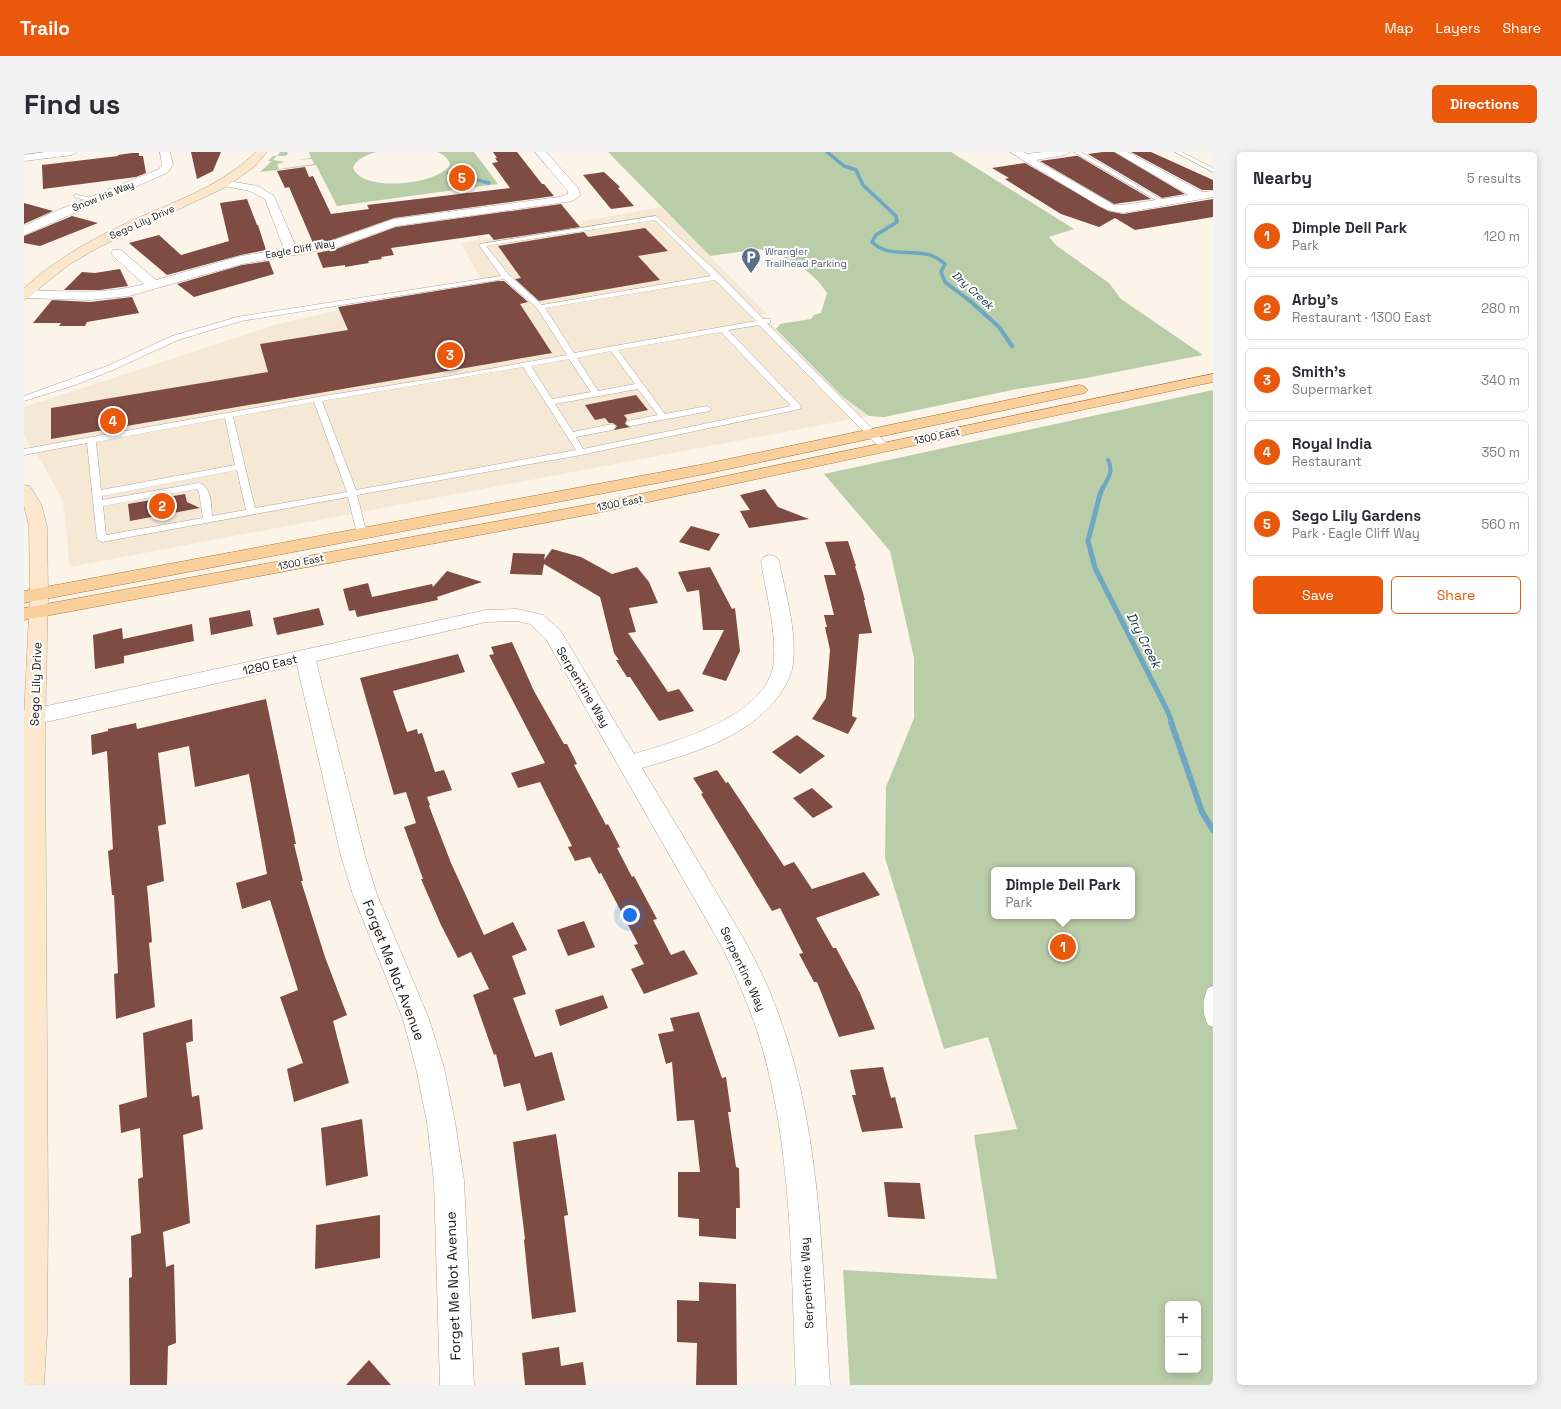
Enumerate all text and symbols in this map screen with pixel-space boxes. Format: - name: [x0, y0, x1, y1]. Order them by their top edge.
- text: Trailo: [20, 16, 70, 41]
- text: Map: [1384, 19, 1414, 37]
- text: Layers: [1436, 19, 1480, 37]
- text: Share: [1502, 19, 1541, 37]
- button: Directions: [1432, 85, 1537, 123]
- text: Find us: [24, 86, 121, 122]
- pin: 5: [449, 163, 475, 193]
- text: Nearby: [1253, 167, 1312, 189]
- text: 5 results: [1467, 170, 1521, 187]
- street label: Snow Iris Way: [70, 178, 136, 214]
- street label: Sego Lily Drive: [107, 202, 177, 242]
- text: Dimple Dell Park: [1292, 218, 1407, 237]
- text: 1: [1264, 228, 1270, 245]
- text: 120 m: [1484, 228, 1520, 245]
- street label: Eagle Cliff Way: [264, 236, 336, 262]
- text: Park: [1292, 237, 1319, 254]
- place label: Wrangler Trailhead Parking: [765, 245, 847, 270]
- parking icon: Wrangler Trailhead Parking: [740, 246, 762, 274]
- water label: Dry Creek: [949, 268, 997, 313]
- text: Arby's: [1292, 290, 1338, 309]
- text: 2: [1263, 300, 1271, 317]
- text: 280 m: [1481, 300, 1520, 317]
- text: Restaurant · 1300 East: [1292, 309, 1432, 326]
- pin: 3: [437, 340, 463, 370]
- text: Smith's: [1292, 362, 1346, 381]
- text: 3: [1263, 372, 1271, 389]
- text: 340 m: [1481, 372, 1520, 389]
- text: Supermarket: [1292, 381, 1373, 398]
- pin: 4: [100, 406, 126, 436]
- street label: 1300 East: [913, 425, 962, 447]
- text: Royal India: [1292, 434, 1372, 453]
- text: 4: [1263, 444, 1271, 461]
- text: 350 m: [1482, 444, 1520, 461]
- text: Restaurant: [1292, 453, 1362, 470]
- pin: 2: [149, 491, 175, 521]
- street label: 1300 East: [596, 492, 645, 514]
- text: Sego Lily Gardens: [1292, 506, 1421, 525]
- text: 5: [1263, 516, 1271, 533]
- text: 560 m: [1481, 516, 1520, 533]
- text: Park · Eagle Cliff Way: [1292, 525, 1420, 542]
- street label: 1300 East: [277, 551, 326, 573]
- button: Save: [1253, 576, 1383, 614]
- button: Share: [1391, 576, 1521, 614]
- water label: Dry Creek: [1123, 609, 1166, 672]
- street label: Sego Lily Drive: [27, 642, 45, 726]
- street label: Serpentine Way: [553, 644, 613, 730]
- street label: 1280 East: [241, 651, 299, 679]
- popup: [991, 867, 1135, 919]
- text: Dimple Dell Park: [1005, 875, 1121, 894]
- text: Park: [1005, 894, 1032, 911]
- street label: Forget Me Not Avenue: [359, 897, 429, 1043]
- your location: [620, 905, 640, 925]
- street label: Serpentine Way: [716, 924, 770, 1014]
- pin: 1: [1050, 932, 1076, 962]
- street label: Forget Me Not Avenue: [441, 1211, 465, 1361]
- street label: Serpentine Way: [797, 1237, 817, 1329]
- map controls: [1165, 1301, 1201, 1373]
- button: +: [1165, 1301, 1201, 1337]
- button: −: [1165, 1337, 1201, 1373]

